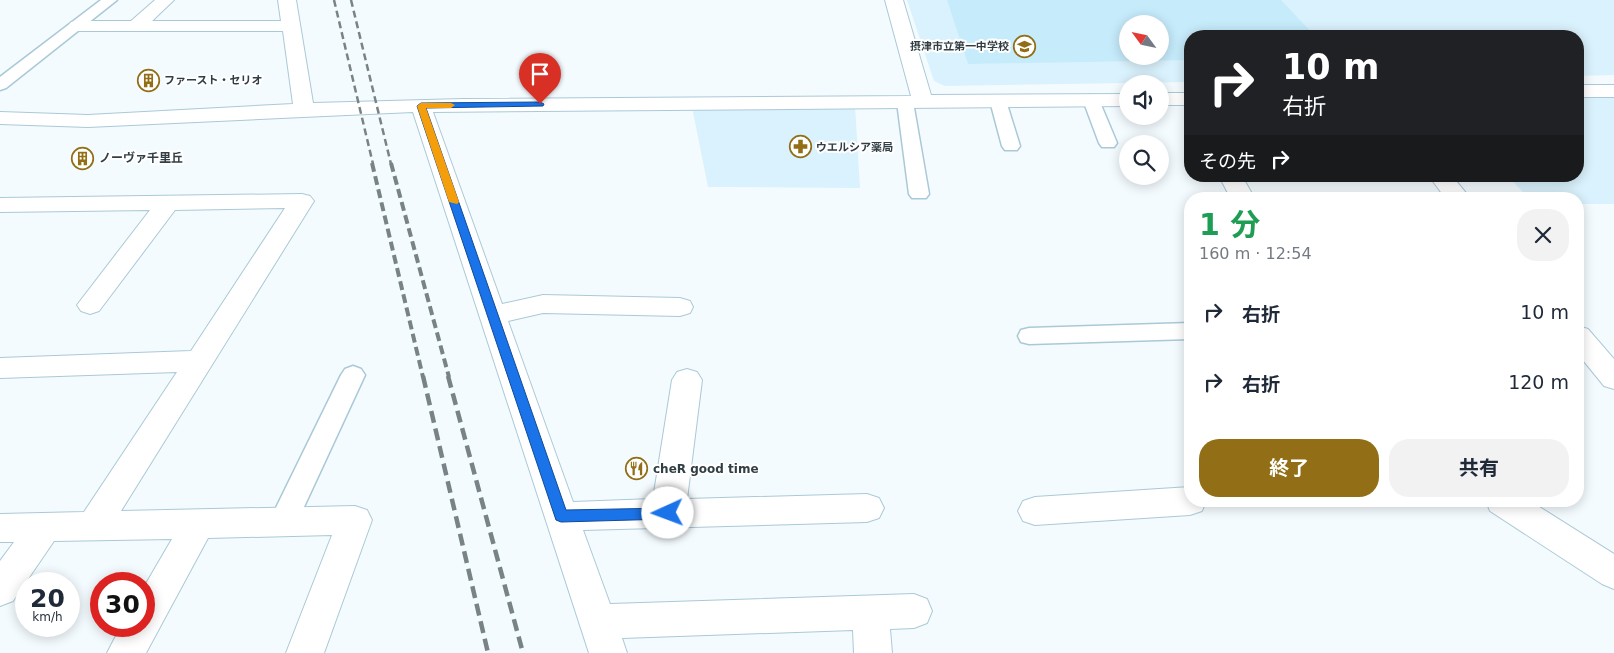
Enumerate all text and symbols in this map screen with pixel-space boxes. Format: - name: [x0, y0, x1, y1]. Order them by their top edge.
- north arrow: [1119, 15, 1169, 65]
- map controls: [1119, 15, 1169, 185]
- school or university icon: 摂津市立第一中学校: [1013, 34, 1037, 58]
- place label: 摂津市立第一中学校: [910, 40, 1009, 53]
- text: 10 m: [1282, 47, 1379, 87]
- icon: right: [1199, 50, 1264, 115]
- pin: [519, 53, 561, 104]
- icon: arrive: [526, 60, 554, 88]
- building icon: ファースト・セリオ: [136, 68, 160, 92]
- place label: ファースト・セリオ: [164, 74, 262, 87]
- button: sound: [1119, 75, 1169, 125]
- text: 右折: [1282, 94, 1326, 119]
- pharmacy icon: ウエルシア薬局: [788, 135, 812, 159]
- button: search: [1119, 135, 1169, 185]
- place label: ウエルシア薬局: [816, 141, 893, 154]
- icon: right: [1266, 145, 1294, 173]
- building icon: ノーヴァ千里丘: [71, 146, 95, 170]
- text: その先: [1199, 150, 1256, 172]
- place label: ノーヴァ千里丘: [99, 151, 183, 165]
- text: 1 分: [1199, 207, 1260, 242]
- button: close: [1517, 209, 1569, 261]
- text: 160 m · 12:54: [1199, 244, 1312, 263]
- icon: right: [1199, 298, 1227, 326]
- text: 10 m: [1520, 301, 1569, 323]
- text: 右折: [1242, 303, 1280, 325]
- icon: right: [1199, 368, 1227, 396]
- text: 120 m: [1508, 371, 1569, 393]
- text: 右折: [1242, 373, 1280, 395]
- button: 終了: [1199, 439, 1379, 497]
- button: 共有: [1389, 439, 1569, 497]
- restaurant icon: cheR good time: [625, 457, 649, 481]
- place label: cheR good time: [653, 462, 759, 476]
- position arrow: [641, 486, 693, 538]
- speed limit sign: 30: [90, 572, 155, 637]
- text: 20: [30, 584, 65, 613]
- text: km/h: [32, 610, 63, 624]

